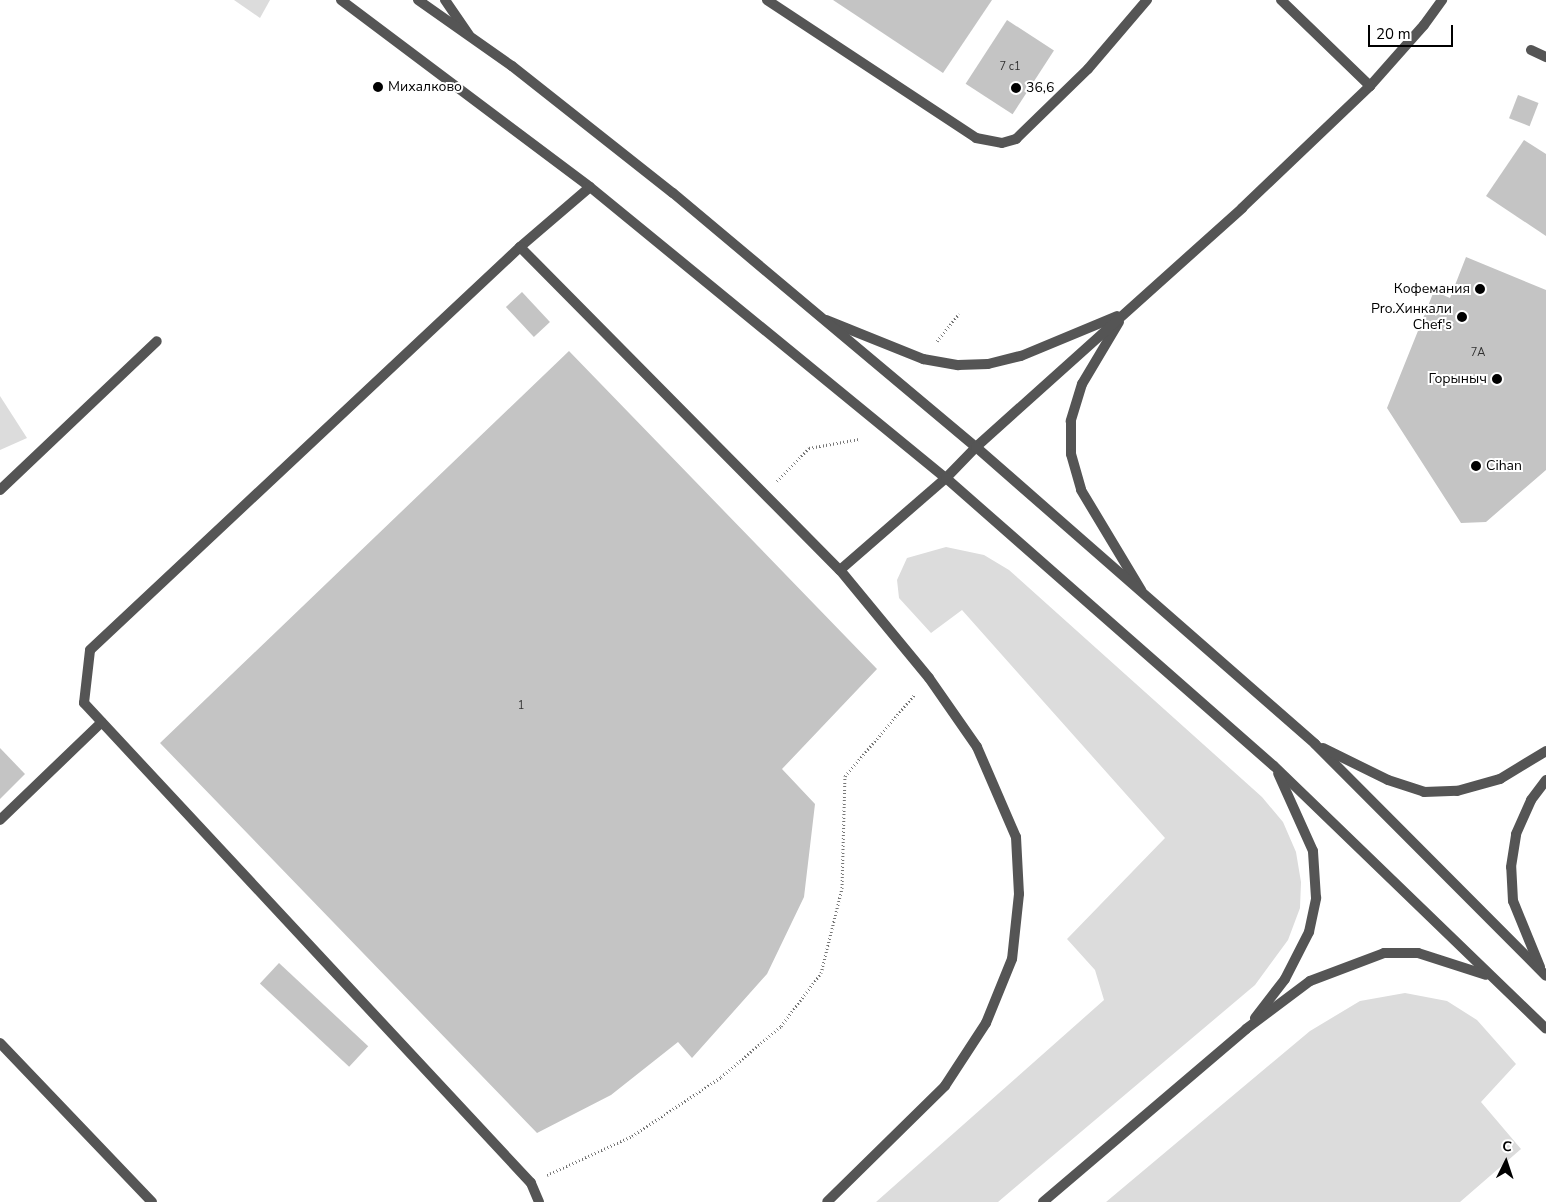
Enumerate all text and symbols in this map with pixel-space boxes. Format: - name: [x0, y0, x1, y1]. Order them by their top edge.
- scale bar: [1371, 15, 1456, 47]
- text: 20 m: [1376, 24, 1411, 44]
- house number: 7 с1: [999, 60, 1021, 74]
- place label: Михалково: [388, 79, 462, 95]
- place label: 36,6: [1026, 80, 1054, 96]
- marker: Михалково: [372, 81, 384, 93]
- marker: 36,6: [1010, 82, 1022, 94]
- place label: Кофемания: [1394, 281, 1470, 297]
- marker: Кофемания: [1474, 283, 1486, 295]
- place label: Pro.Хинкали Chef's: [1371, 301, 1452, 334]
- marker: Pro.Хинкали Chef's: [1456, 311, 1468, 323]
- house number: 7А: [1471, 346, 1485, 360]
- place label: Горыныч: [1428, 371, 1487, 387]
- marker: Горыныч: [1491, 373, 1503, 385]
- place label: Cihan: [1486, 458, 1522, 474]
- marker: Cihan: [1470, 460, 1482, 472]
- house number: 1: [518, 699, 524, 713]
- north arrow: [1481, 1137, 1531, 1187]
- text: С: [1502, 1137, 1512, 1156]

